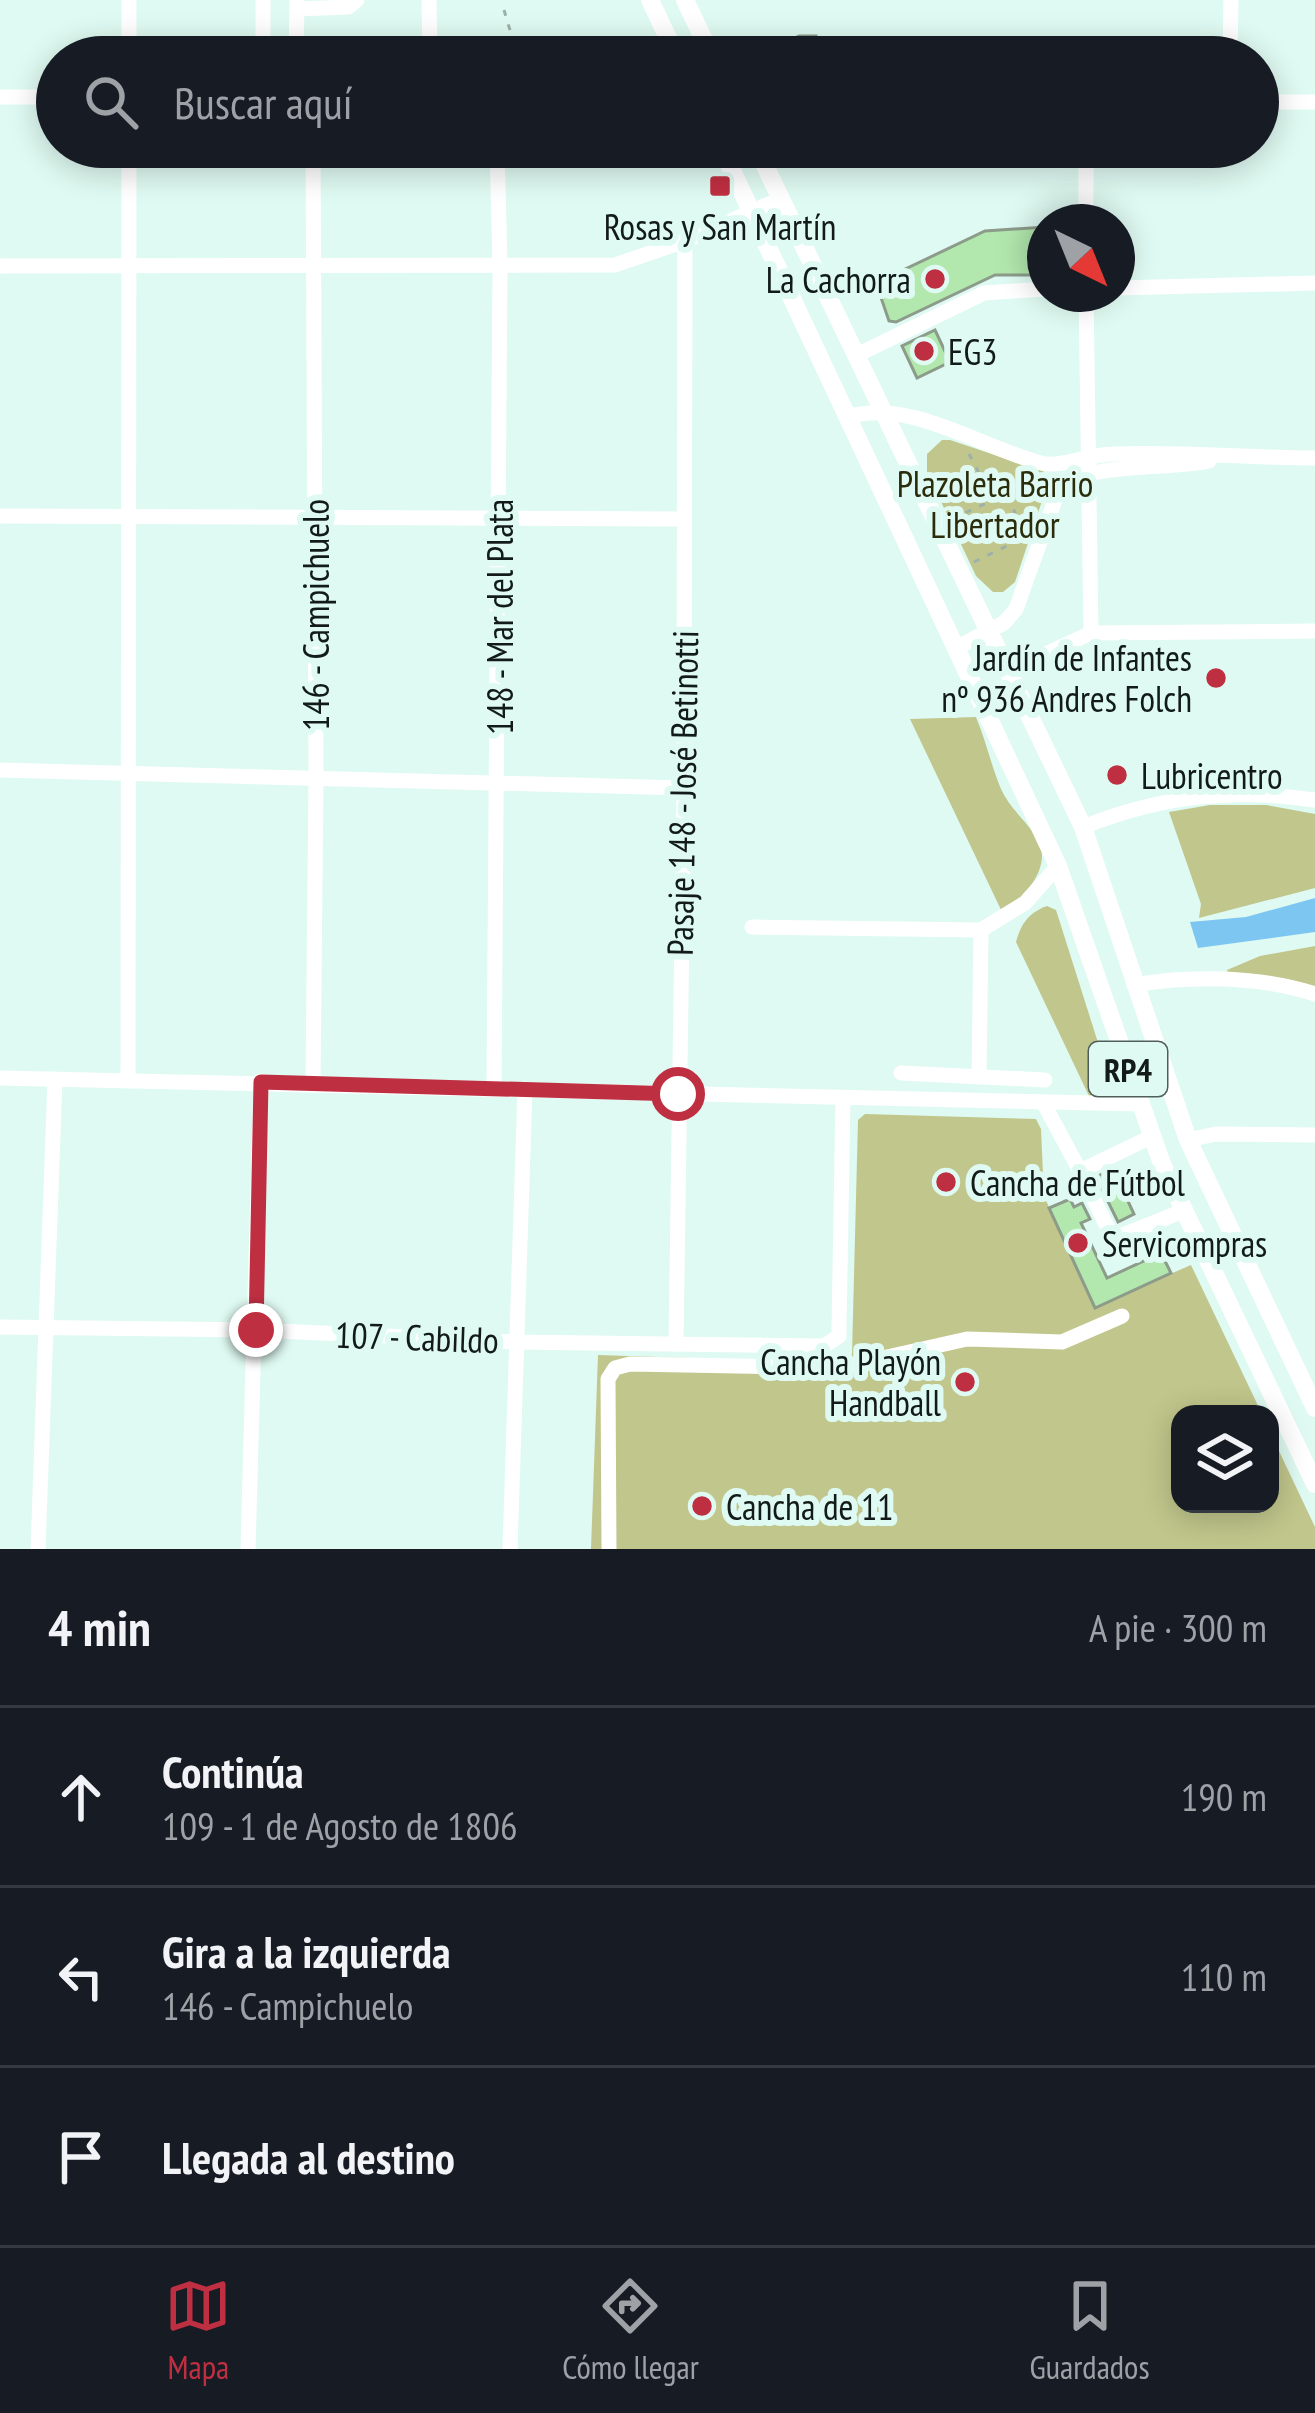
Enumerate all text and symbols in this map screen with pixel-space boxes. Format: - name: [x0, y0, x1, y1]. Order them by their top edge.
- search box: [36, 36, 1279, 168]
- icon: search: [78, 69, 144, 135]
- text: Buscar aquí: [174, 73, 353, 131]
- marker: Rosas y San Martín: [707, 173, 733, 199]
- place label: Rosas y San Martín: [604, 203, 836, 250]
- north arrow: [1027, 204, 1135, 312]
- place label: La Cachorra: [766, 256, 911, 303]
- marker: La Cachorra: [922, 266, 948, 292]
- place label: EG3: [948, 328, 997, 375]
- marker: EG3: [911, 338, 937, 364]
- park label: Plazoleta Barrio Libertador: [897, 460, 1093, 548]
- street label: 146 - Campichuelo: [292, 499, 339, 731]
- street label: 148 - Mar del Plata: [476, 499, 523, 735]
- street label: Pasaje 148 - José Betinotti: [656, 630, 708, 956]
- place label: Jardín de Infantes nº 936 Andres Folch: [941, 634, 1192, 722]
- marker: Jardín de Infantes nº 936 Andres Folch: [1203, 665, 1229, 691]
- place label: Lubricentro: [1141, 752, 1283, 799]
- marker: Lubricentro: [1104, 762, 1130, 788]
- road number: RP4: [1089, 1042, 1167, 1096]
- route start: [651, 1067, 705, 1121]
- place label: Cancha de Fútbol: [970, 1159, 1186, 1206]
- marker: Cancha de Fútbol: [933, 1169, 959, 1195]
- place label: Servicompras: [1102, 1220, 1267, 1267]
- marker: Servicompras: [1065, 1230, 1091, 1256]
- route end: [229, 1303, 283, 1357]
- street label: 107 - Cabildo: [335, 1311, 499, 1363]
- place label: Cancha Playón Handball: [760, 1338, 942, 1426]
- marker: Cancha Playón Handball: [952, 1369, 978, 1395]
- map controls: [1171, 1405, 1279, 1513]
- button: layers: [1171, 1405, 1279, 1513]
- place label: Cancha de 11: [726, 1483, 893, 1530]
- marker: Cancha de 11: [689, 1493, 715, 1519]
- text: 4 min: [48, 1594, 151, 1660]
- text: A pie · 300 m: [1089, 1602, 1267, 1653]
- text: Continúa: [162, 1742, 304, 1800]
- icon: ahead: [48, 1764, 114, 1830]
- text: 190 m: [1181, 1771, 1267, 1822]
- text: 109 - 1 de Agosto de 1806: [162, 1800, 518, 1851]
- text: Gira a la izquierda: [162, 1922, 451, 1980]
- icon: left: [48, 1944, 114, 2010]
- text: 110 m: [1181, 1951, 1267, 2002]
- text: 146 - Campichuelo: [162, 1980, 413, 2031]
- icon: arrive: [48, 2124, 114, 2190]
- text: Llegada al destino: [162, 2128, 455, 2186]
- tab: Mapa: [165, 2273, 231, 2388]
- tab: Cómo llegar: [562, 2273, 699, 2388]
- tab: Guardados: [1030, 2273, 1150, 2388]

